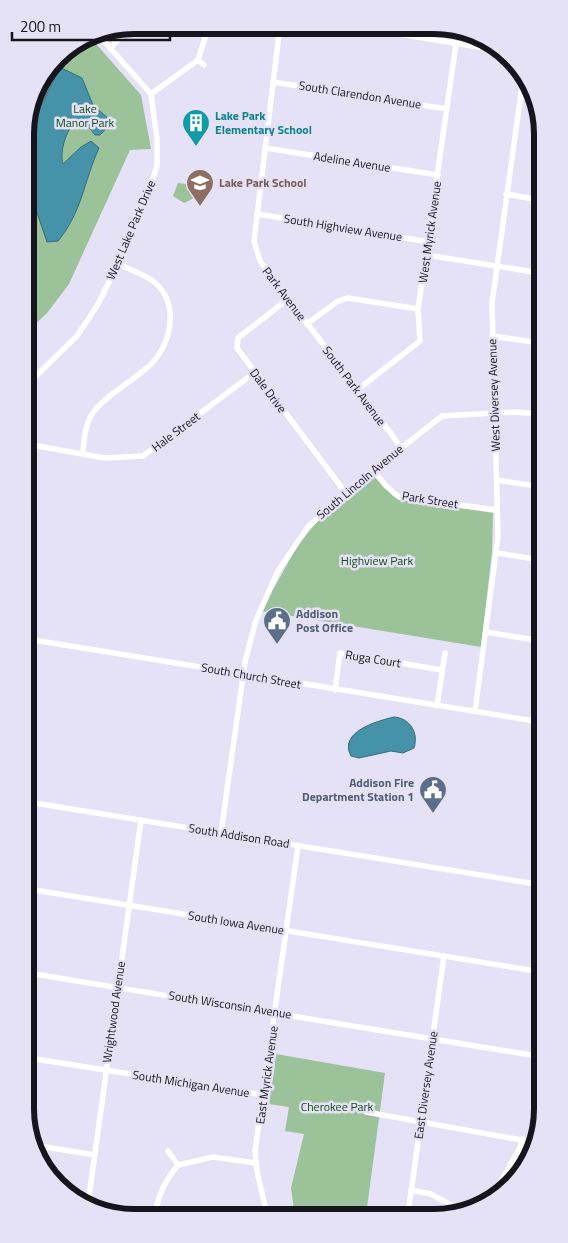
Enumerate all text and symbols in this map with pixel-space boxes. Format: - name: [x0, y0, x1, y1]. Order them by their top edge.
- scale bar: [12, 10, 170, 42]
- text: 200 m: [20, 15, 61, 38]
- street label: South Clarendon Avenue: [298, 75, 423, 114]
- park label: Lake Manor Park: [56, 99, 115, 132]
- place label: Lake Park Elementary School: [215, 106, 312, 139]
- building icon: Lake Park Elementary School: [181, 108, 211, 147]
- street label: Adeline Avenue: [312, 146, 392, 177]
- school or university icon: Lake Park School: [185, 168, 215, 207]
- place label: Lake Park School: [219, 173, 307, 192]
- street label: West Lake Park Drive: [101, 177, 160, 283]
- street label: West Myrick Avenue: [413, 180, 446, 284]
- street label: South Highview Avenue: [283, 209, 404, 246]
- street label: Park Avenue: [258, 263, 311, 325]
- street label: West Diversey Avenue: [482, 338, 505, 452]
- street label: South Park Avenue: [318, 342, 391, 430]
- street label: Dale Drive: [245, 364, 291, 417]
- street label: Hale Street: [147, 407, 205, 456]
- street label: South Lincoln Avenue: [312, 440, 407, 524]
- street label: Park Street: [401, 486, 460, 513]
- park label: Highview Park: [341, 551, 413, 570]
- place label: Addison Post Office: [296, 604, 353, 637]
- public building icon: Addison Post Office: [262, 606, 292, 645]
- street label: Ruga Court: [344, 645, 403, 672]
- street label: South Church Street: [200, 657, 303, 694]
- place label: Addison Fire Department Station 1: [302, 773, 414, 806]
- public building icon: Addison Fire Department Station 1: [418, 775, 448, 814]
- street label: South Addison Road: [187, 818, 291, 853]
- street label: South Iowa Avenue: [187, 906, 285, 939]
- street label: Wrightwood Avenue: [97, 960, 130, 1064]
- street label: South Wisconsin Avenue: [167, 985, 293, 1024]
- street label: East Myrick Avenue: [250, 1025, 283, 1125]
- street label: East Diversey Avenue: [409, 1030, 442, 1140]
- street label: South Michigan Avenue: [131, 1065, 251, 1102]
- park label: Cherokee Park: [301, 1097, 374, 1116]

